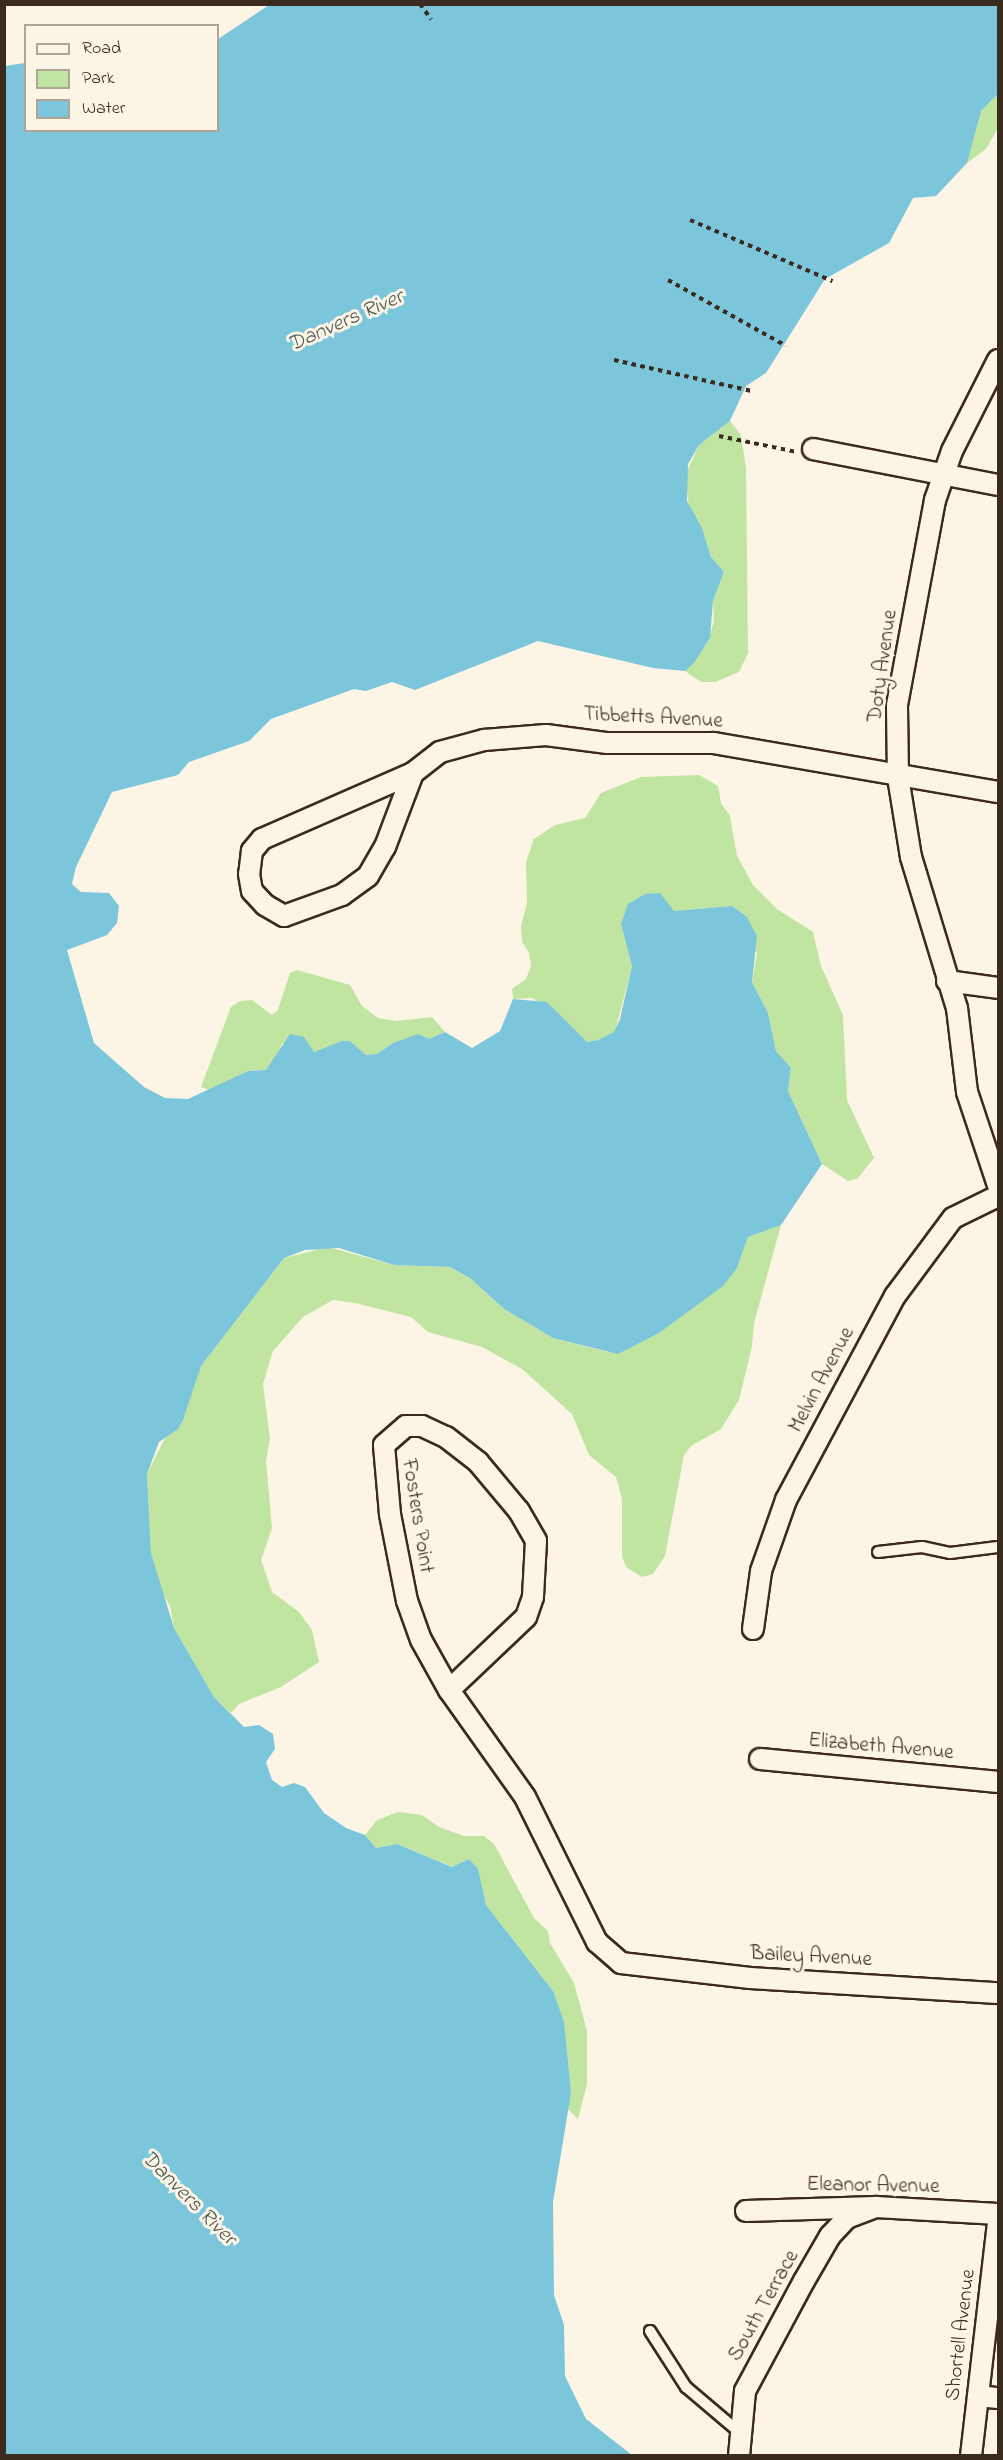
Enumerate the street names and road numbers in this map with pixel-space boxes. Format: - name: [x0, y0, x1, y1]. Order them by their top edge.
- street label: Doty Avenue: [863, 608, 903, 724]
- street label: Tibbetts Avenue: [583, 702, 723, 734]
- street label: Melvin Avenue: [784, 1323, 860, 1437]
- street label: Fosters Point: [396, 1457, 438, 1575]
- street label: Elizabeth Avenue: [807, 1728, 955, 1766]
- street label: Bailey Avenue: [749, 1941, 873, 1973]
- street label: Eleanor Avenue: [806, 2172, 940, 2200]
- street label: South Terrace: [723, 2246, 805, 2366]
- street label: Shortell Avenue: [940, 2268, 982, 2402]

